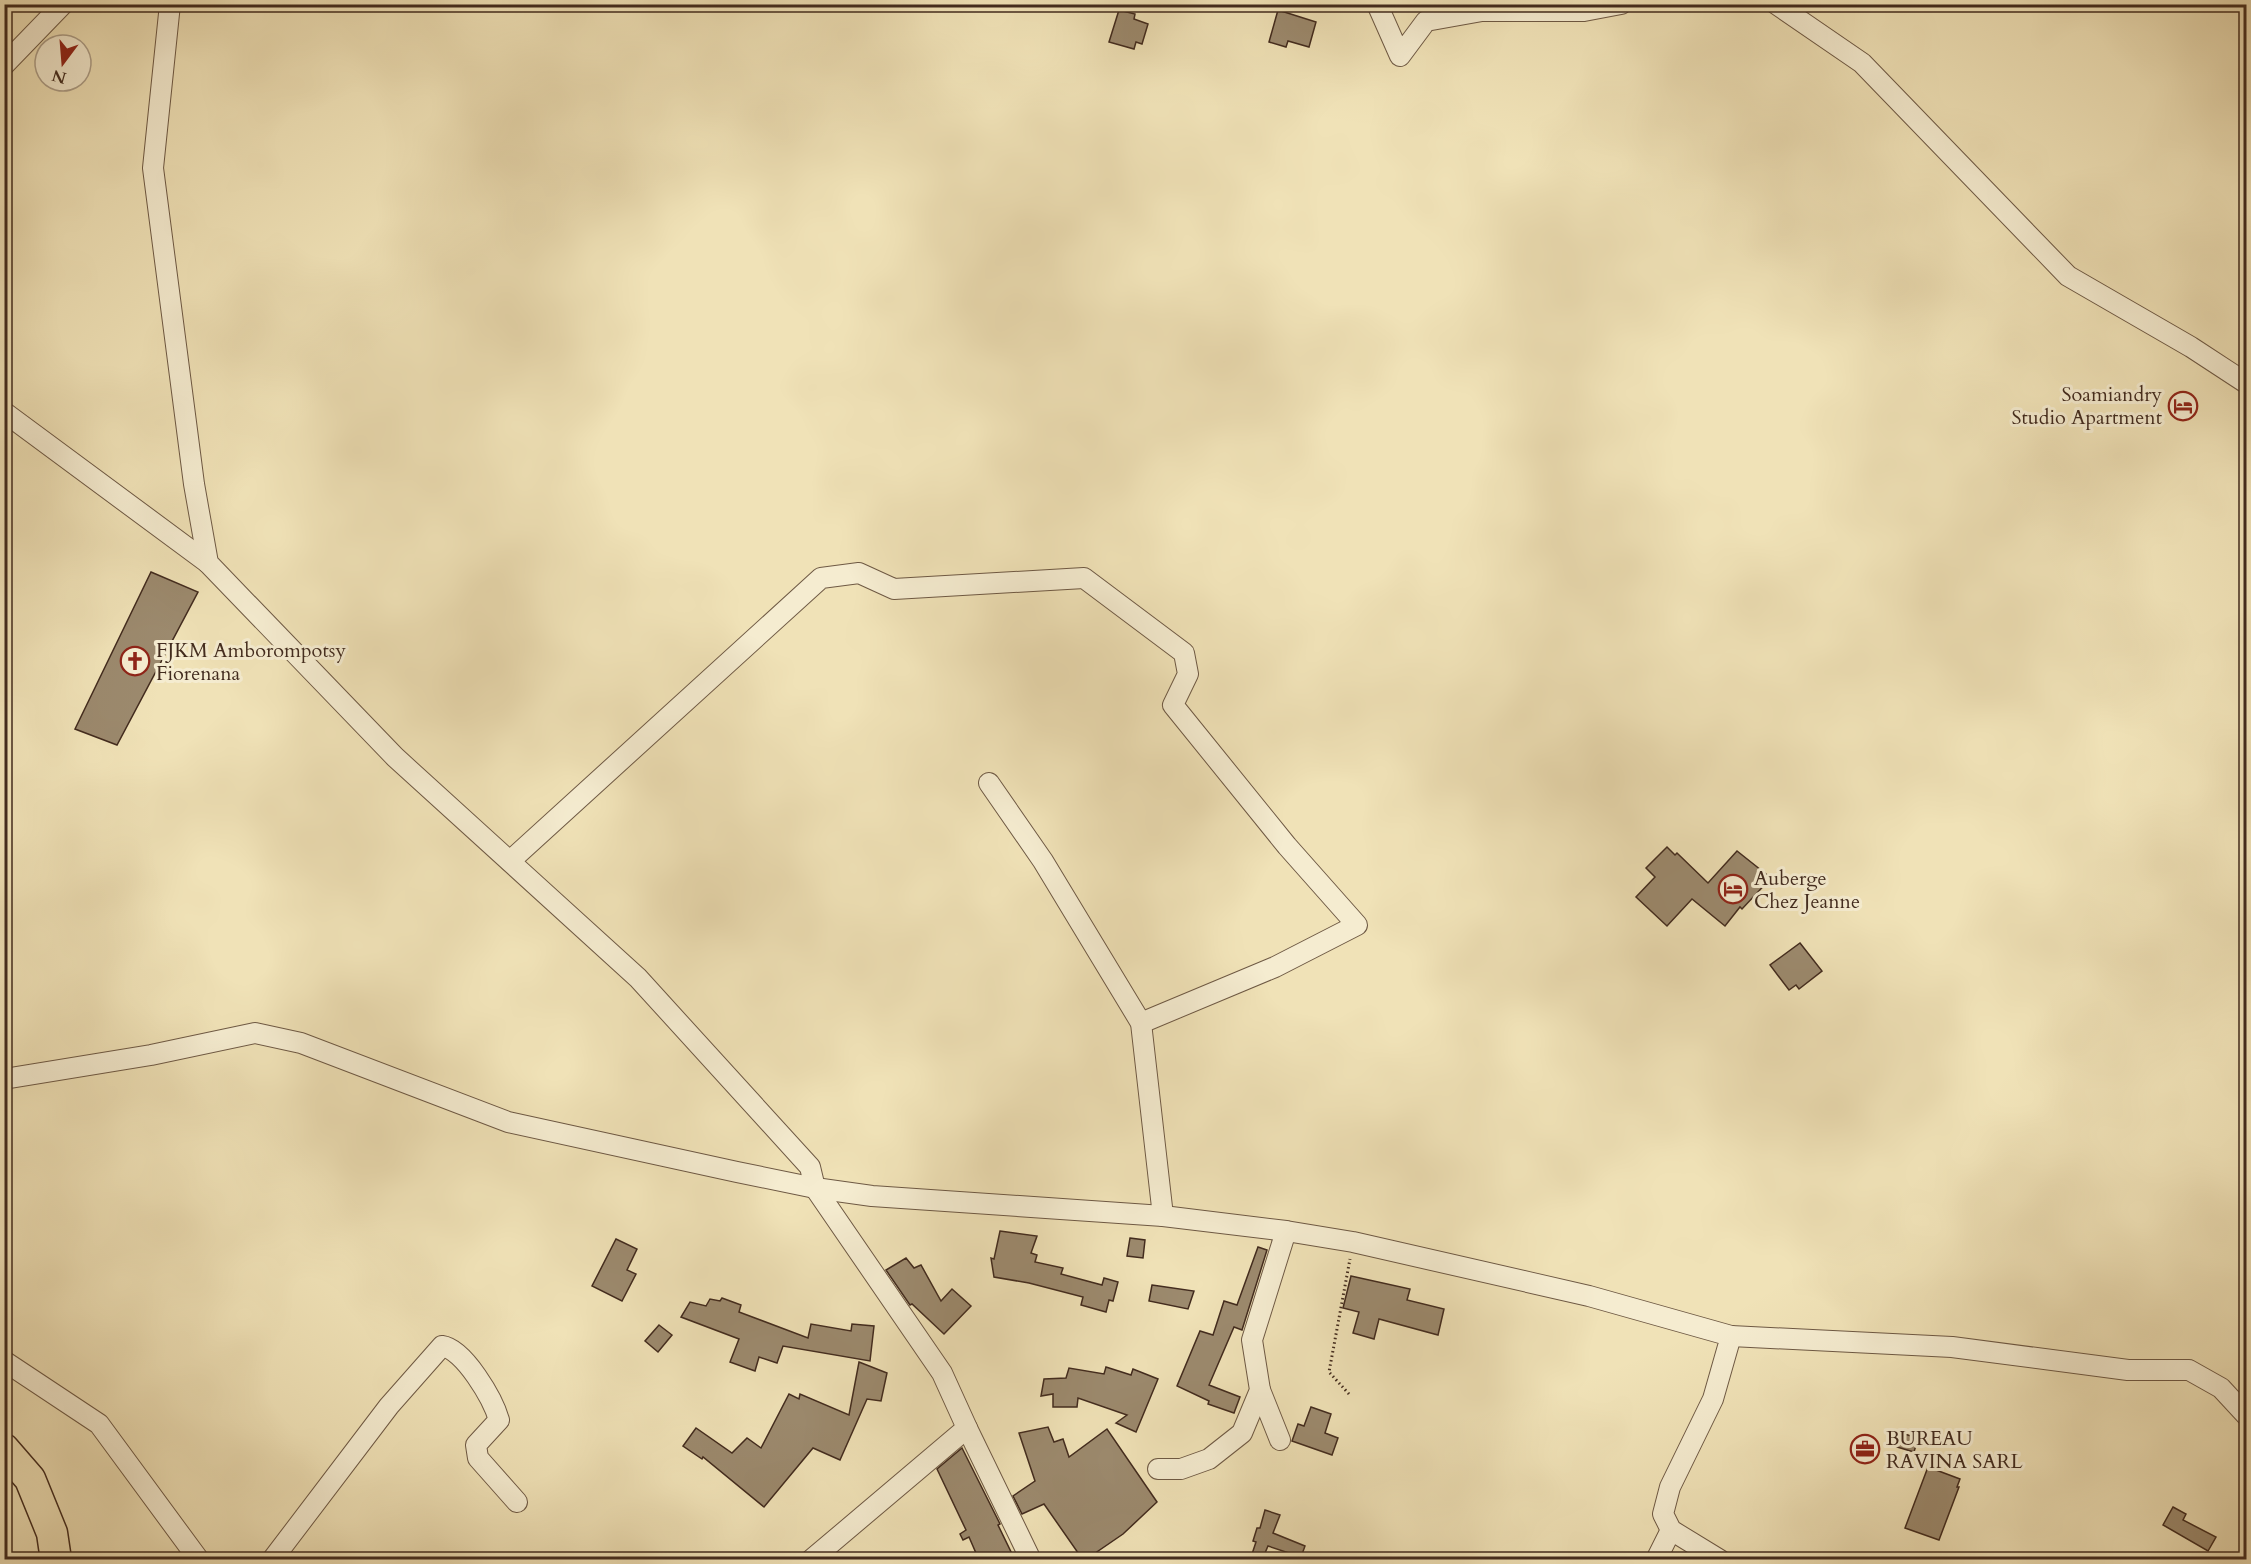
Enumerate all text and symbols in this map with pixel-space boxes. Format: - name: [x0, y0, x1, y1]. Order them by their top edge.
- north arrow: [33, 33, 93, 93]
- text: N: [49, 64, 69, 89]
- place label: Soamiandry Studio Apartment: [2011, 381, 2163, 431]
- hotel icon: Soamiandry Studio Apartment: [2167, 390, 2199, 422]
- place label: FJKM Amborompotsy Fiorenana: [156, 637, 346, 687]
- church icon: FJKM Amborompotsy Fiorenana: [119, 645, 151, 677]
- place label: Auberge Chez Jeanne: [1754, 865, 1860, 915]
- hotel icon: Auberge Chez Jeanne: [1717, 873, 1749, 905]
- place label: BUREAU RAVINA SARL: [1886, 1425, 2023, 1475]
- office icon: BUREAU RAVINA SARL: [1849, 1433, 1881, 1465]

